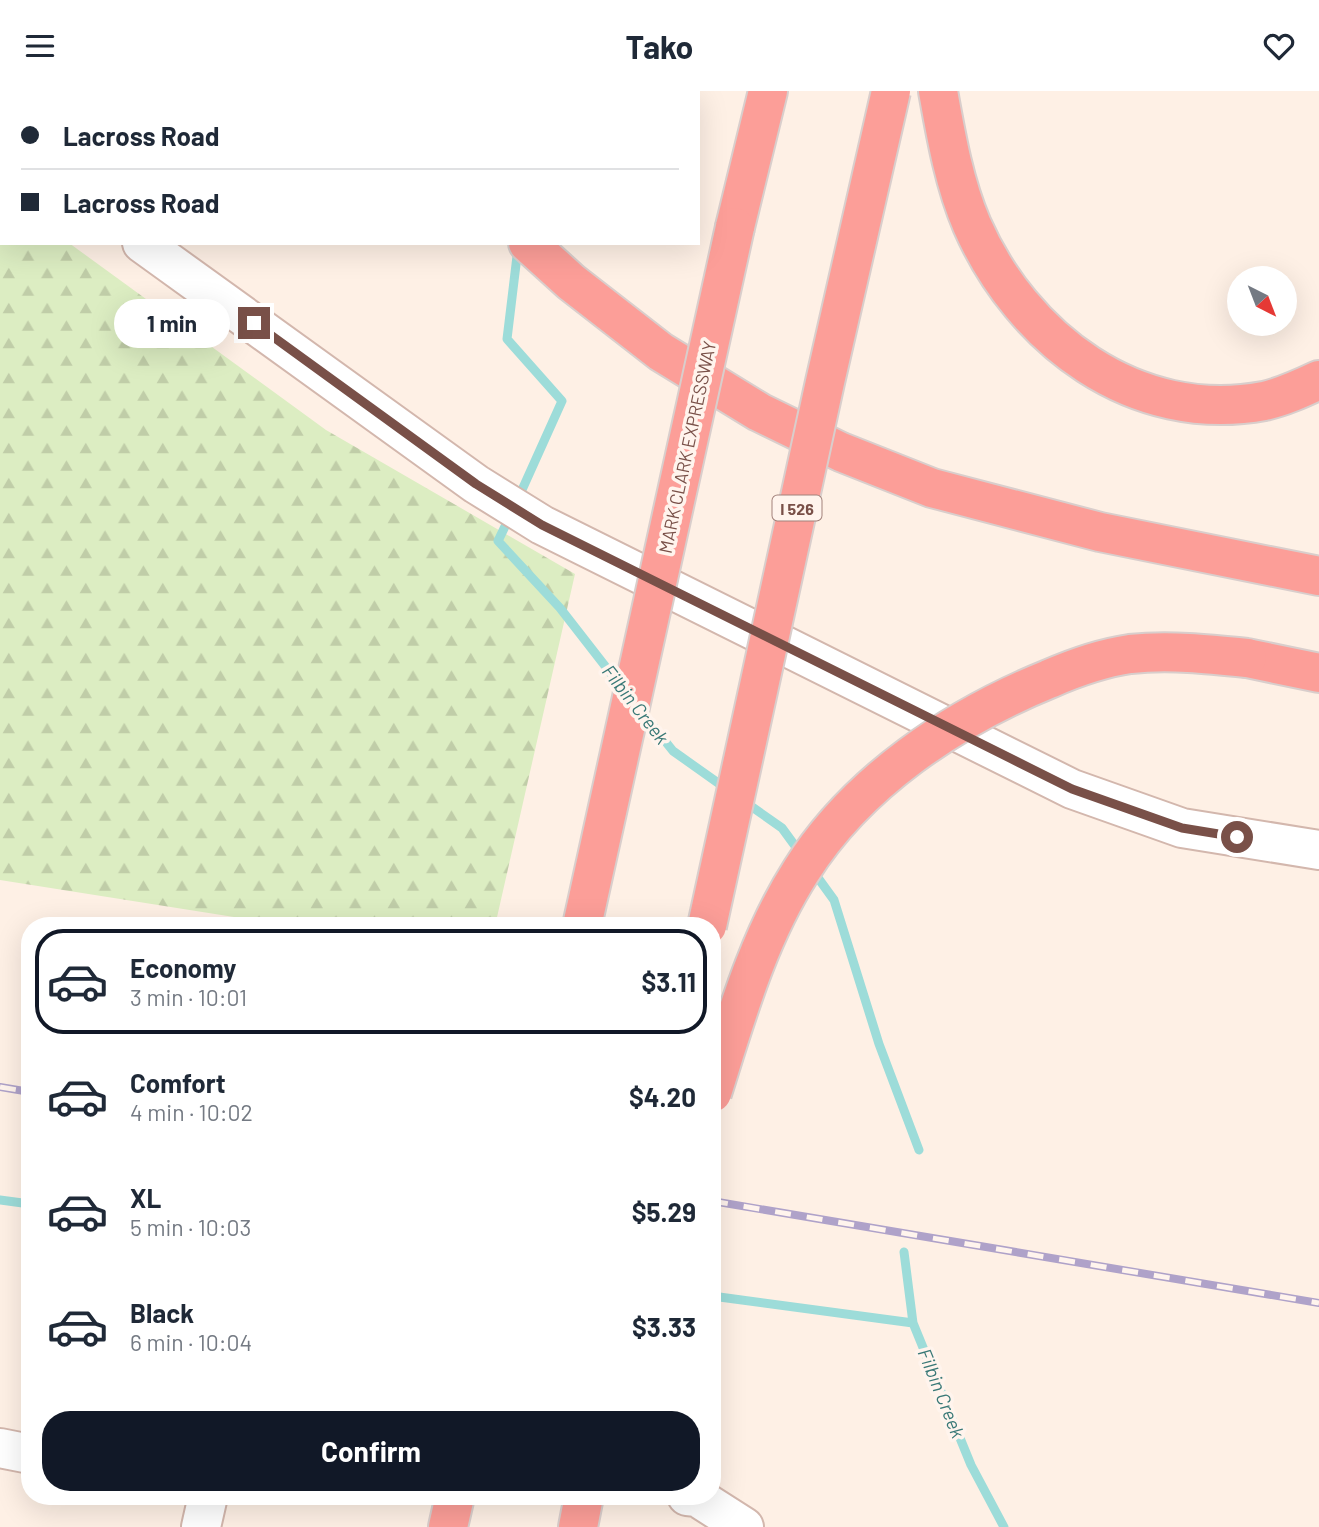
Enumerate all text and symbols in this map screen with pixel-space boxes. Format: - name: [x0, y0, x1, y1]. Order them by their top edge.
- icon: menu: [21, 27, 59, 65]
- text: Tako: [626, 27, 693, 65]
- icon: heart: [1260, 27, 1298, 65]
- text: Lacross Road: [63, 120, 220, 151]
- text: Lacross Road: [63, 187, 220, 218]
- north arrow: [1227, 266, 1297, 336]
- map controls: [1227, 266, 1297, 336]
- callout: 1 min: [114, 299, 230, 347]
- route end: [238, 307, 270, 339]
- text: 1 min: [147, 309, 197, 337]
- street label: MARK CLARK EXPRESSWAY: [654, 339, 720, 555]
- road number: I 526: [772, 495, 822, 521]
- water label: Filbin Creek: [598, 660, 675, 749]
- route start: [1221, 821, 1253, 853]
- icon: car: [46, 950, 109, 1013]
- text: Economy: [130, 952, 236, 983]
- text: $3.11: [641, 966, 696, 997]
- text: 3 min · 10:01: [130, 983, 247, 1011]
- icon: car: [46, 1065, 109, 1128]
- text: Comfort: [130, 1067, 226, 1098]
- text: $4.20: [629, 1081, 696, 1112]
- text: 4 min · 10:02: [130, 1098, 253, 1126]
- icon: car: [46, 1180, 109, 1243]
- text: XL: [130, 1182, 161, 1213]
- text: $5.29: [632, 1196, 696, 1227]
- text: 5 min · 10:03: [130, 1213, 251, 1241]
- icon: car: [46, 1295, 109, 1358]
- text: Black: [130, 1297, 194, 1328]
- text: $3.33: [632, 1311, 696, 1342]
- text: 6 min · 10:04: [130, 1328, 252, 1356]
- water label: Filbin Creek: [914, 1345, 971, 1442]
- button: Confirm: [42, 1411, 700, 1491]

